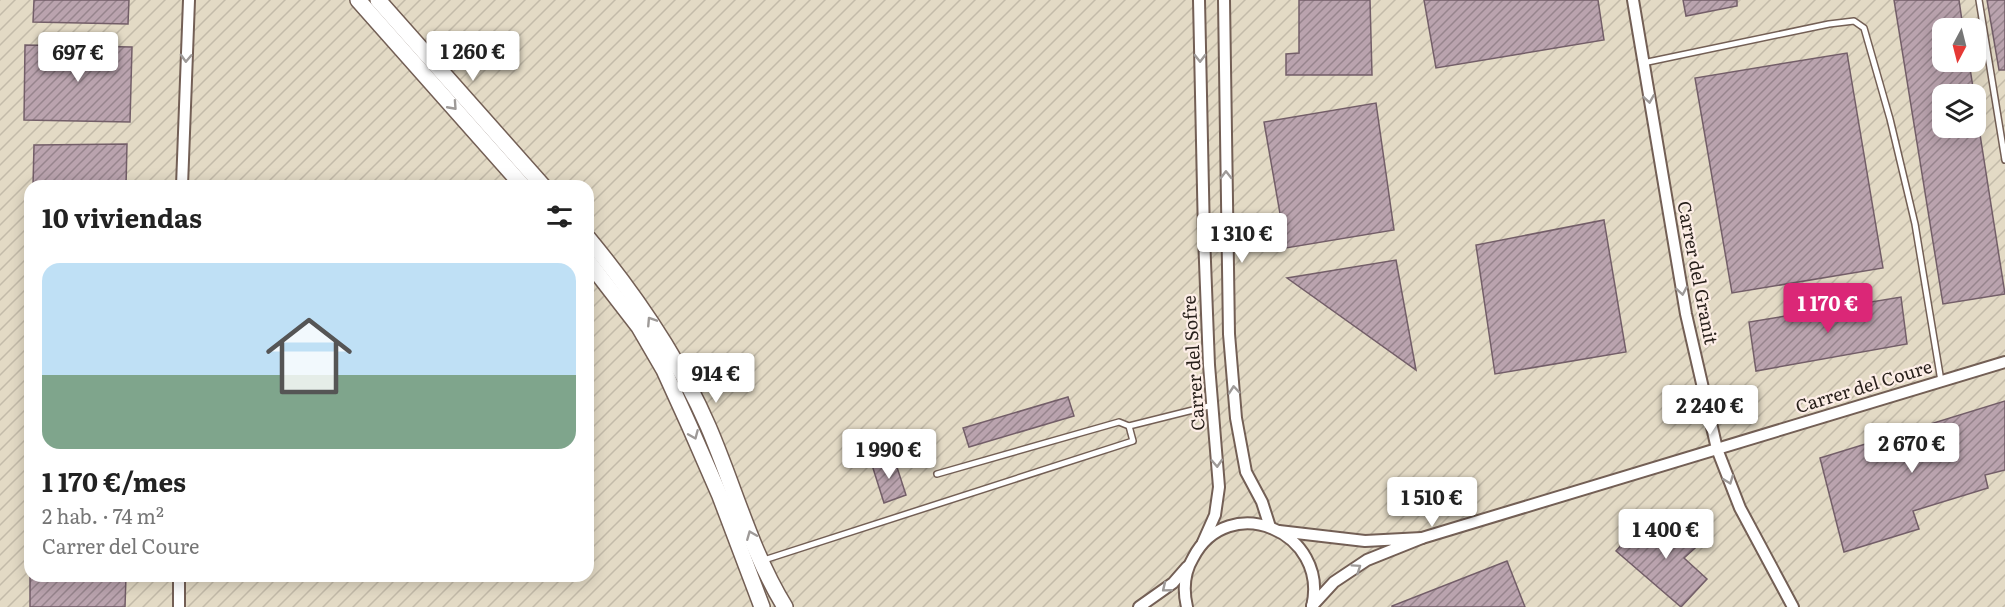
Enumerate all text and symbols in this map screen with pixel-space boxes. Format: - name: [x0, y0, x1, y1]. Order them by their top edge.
- north arrow: [1932, 18, 1986, 72]
- map controls: [1932, 18, 1986, 138]
- pin: 1 260 €: [418, 31, 528, 82]
- pin: 697 €: [36, 32, 120, 83]
- text: 1 260 €: [441, 35, 505, 65]
- text: 697 €: [52, 36, 104, 66]
- one-way arrow: [180, 54, 193, 63]
- one-way arrow: [1194, 54, 1206, 63]
- button: layers: [1932, 84, 1986, 138]
- one-way arrow: [1642, 94, 1655, 104]
- one-way arrow: [446, 100, 457, 110]
- one-way arrow: [1220, 170, 1232, 179]
- text: 10 viviendas: [42, 197, 202, 236]
- street label: Carrer del Granit: [1671, 199, 1726, 348]
- icon: filters: [543, 200, 576, 233]
- pin: 1 310 €: [1187, 213, 1297, 264]
- text: 1 310 €: [1211, 217, 1273, 247]
- pin: 1 170 €: [1773, 283, 1883, 334]
- one-way arrow: [1675, 286, 1688, 296]
- text: 1 170 €: [1797, 287, 1859, 317]
- street label: Carrer del Sofre: [1174, 295, 1211, 432]
- icon: home: [255, 302, 363, 410]
- one-way arrow: [647, 317, 659, 327]
- street label: Carrer del Coure: [1792, 352, 1935, 419]
- pin: 914 €: [674, 353, 758, 404]
- text: 914 €: [691, 357, 741, 387]
- pin: 2 240 €: [1655, 385, 1765, 436]
- one-way arrow: [1228, 386, 1241, 395]
- text: 2 240 €: [1676, 389, 1744, 419]
- pin: 2 670 €: [1857, 423, 1967, 474]
- text: 2 670 €: [1878, 427, 1946, 457]
- one-way arrow: [687, 429, 699, 440]
- pin: 1 990 €: [834, 429, 944, 480]
- text: 1 990 €: [856, 433, 922, 463]
- one-way arrow: [1211, 459, 1224, 468]
- text: 1 170 €/mes: [42, 461, 186, 500]
- one-way arrow: [1722, 474, 1734, 485]
- pin: 1 510 €: [1377, 477, 1487, 528]
- text: 1 510 €: [1401, 481, 1463, 511]
- text: 2 hab. · 74 m²: [42, 500, 164, 530]
- pin: 1 400 €: [1611, 509, 1721, 560]
- text: 1 400 €: [1633, 513, 1699, 543]
- text: Carrer del Coure: [42, 530, 199, 560]
- one-way arrow: [746, 530, 759, 541]
- one-way arrow: [1350, 564, 1361, 575]
- one-way arrow: [1162, 581, 1173, 592]

